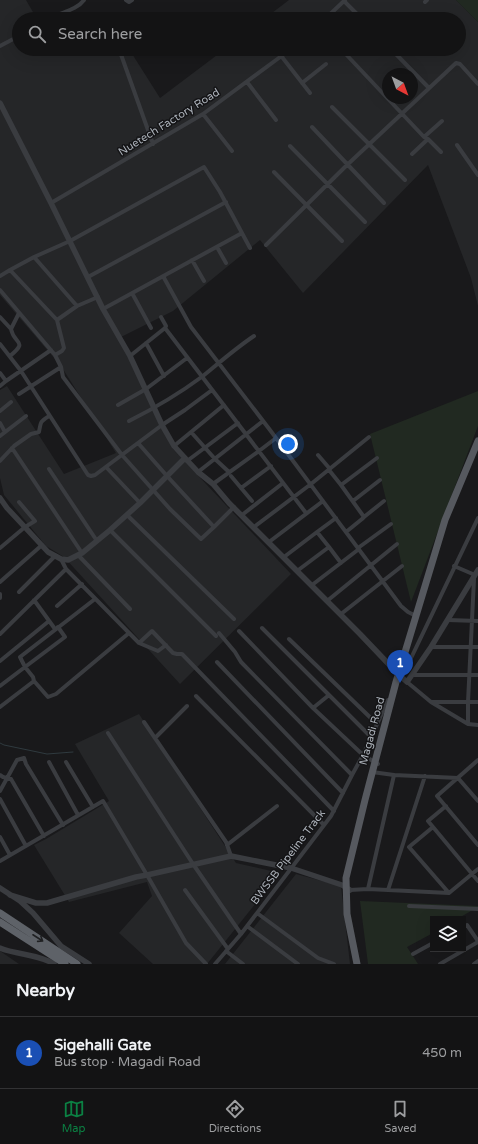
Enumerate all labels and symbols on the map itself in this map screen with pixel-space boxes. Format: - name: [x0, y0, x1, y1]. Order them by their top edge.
- north arrow: [382, 68, 418, 104]
- street label: Nuetech Factory Road: [116, 86, 222, 158]
- your location: [278, 434, 298, 454]
- pin: 1: [387, 650, 413, 683]
- street label: Magadi Road: [357, 695, 387, 767]
- street label: BWSSB Pipeline Track: [248, 807, 328, 907]
- one-way arrow: [33, 934, 44, 942]

